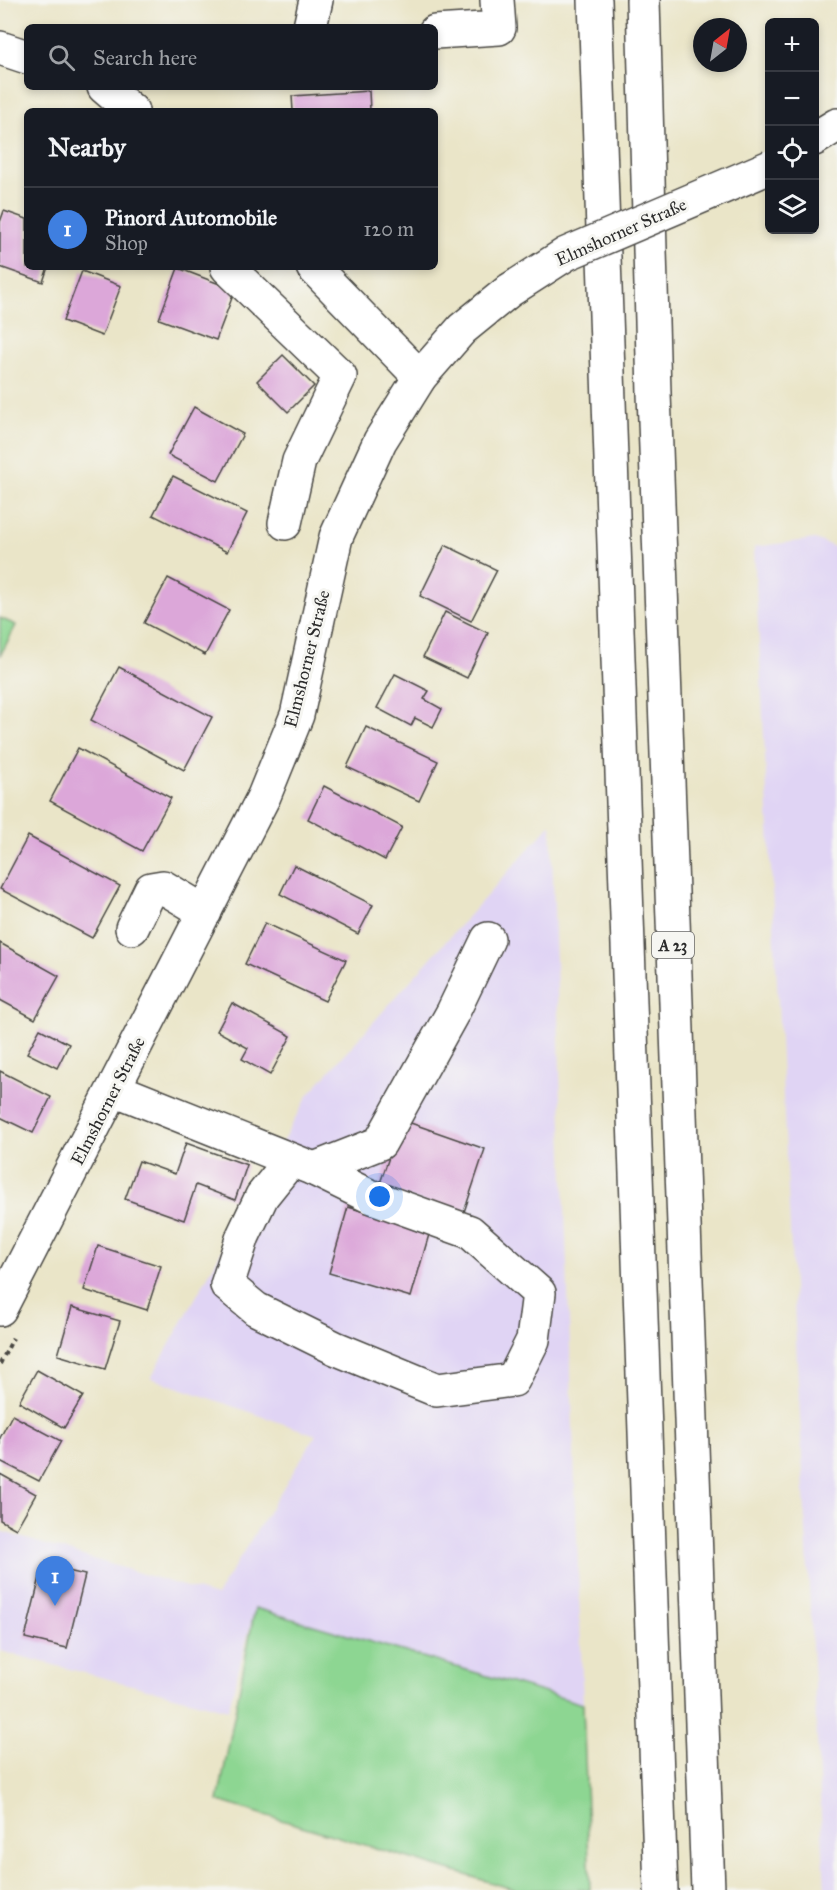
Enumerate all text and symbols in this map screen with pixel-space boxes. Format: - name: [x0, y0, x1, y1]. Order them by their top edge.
- north arrow: [693, 18, 747, 72]
- map controls: [765, 18, 819, 234]
- button: +: [765, 18, 819, 72]
- search box: [24, 24, 438, 90]
- icon: search: [45, 41, 78, 74]
- text: Search here: [93, 44, 197, 71]
- button: −: [765, 72, 819, 126]
- button: locate: [765, 126, 819, 180]
- text: Nearby: [48, 131, 126, 163]
- button: layers: [765, 180, 819, 234]
- street label: Elmshorner Straße: [552, 193, 690, 271]
- text: Pinord Automobile: [105, 204, 277, 231]
- text: 1: [64, 217, 71, 241]
- text: 120 m: [363, 217, 414, 241]
- text: Shop: [105, 231, 148, 255]
- street label: Elmshorner Straße: [279, 588, 335, 730]
- road number: A 23: [652, 932, 694, 958]
- street label: Elmshorner Straße: [66, 1033, 150, 1169]
- your location: [365, 1182, 394, 1211]
- pin: 1: [36, 1556, 74, 1606]

